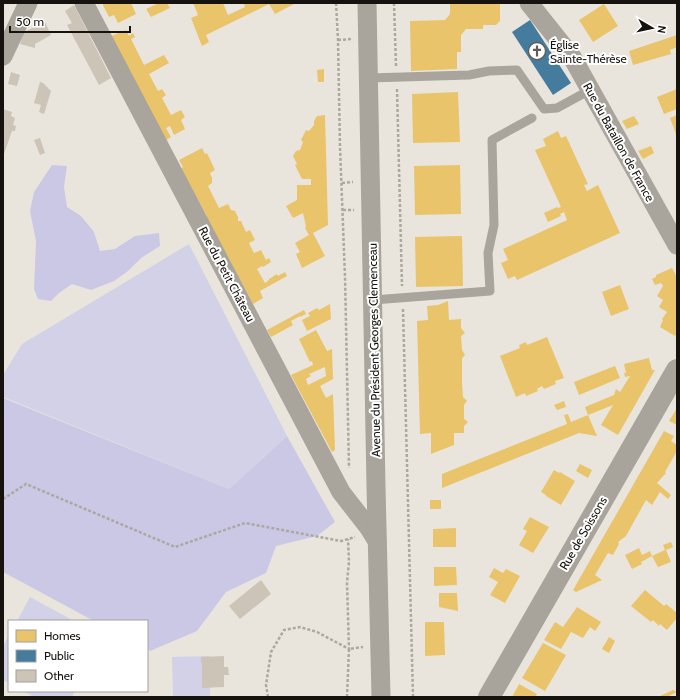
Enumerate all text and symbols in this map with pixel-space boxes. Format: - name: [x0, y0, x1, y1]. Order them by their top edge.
- scale bar: [10, 8, 130, 34]
- north arrow: [632, 8, 672, 48]
- text: 50 m: [16, 14, 44, 29]
- text: N: [654, 25, 669, 35]
- place label: Église Sainte-Thérèse: [550, 37, 627, 66]
- church icon: Église Sainte-Thérèse: [527, 41, 547, 61]
- street label: Rue du Bataillon de France: [580, 80, 658, 204]
- street label: Rue du Petit Château: [196, 224, 258, 324]
- street label: Avenue du Président Georges Clemenceau: [365, 243, 383, 457]
- street label: Rue de Soissons: [556, 494, 610, 572]
- legend: [8, 620, 148, 692]
- text: Homes: [44, 628, 81, 643]
- text: Public: [44, 648, 75, 663]
- text: Other: [44, 668, 74, 683]

